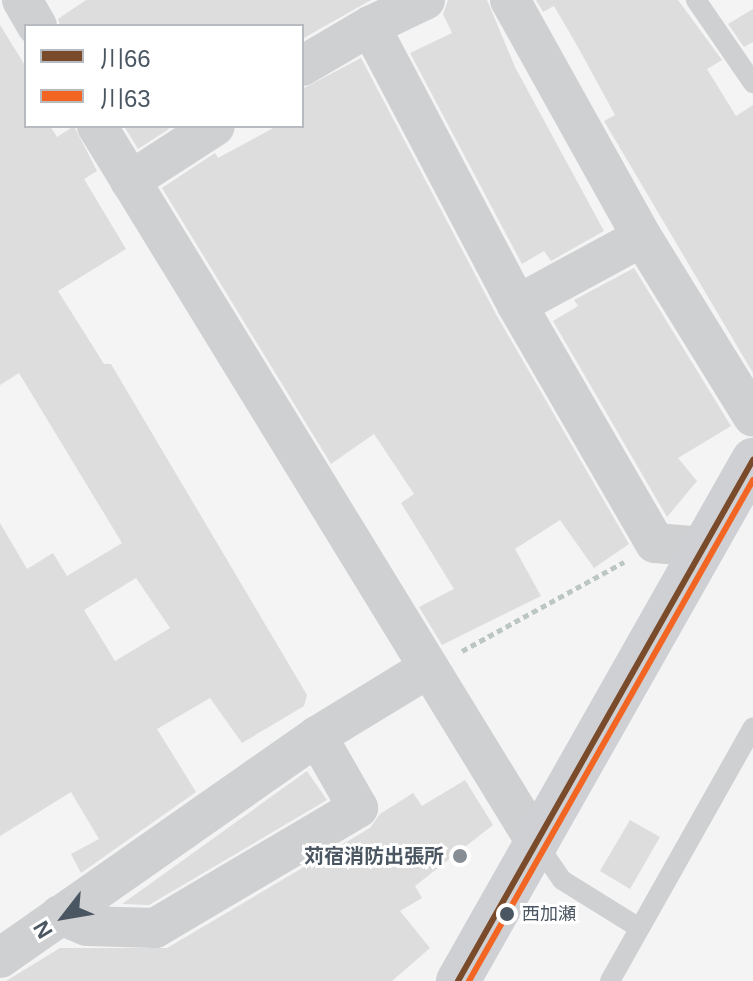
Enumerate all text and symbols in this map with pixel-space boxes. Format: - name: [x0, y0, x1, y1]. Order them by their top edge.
- legend: [24, 24, 304, 128]
- text: 川66: [100, 45, 151, 72]
- text: 川63: [100, 85, 151, 112]
- place label: 苅宿消防出張所: [304, 844, 444, 868]
- marker: 苅宿消防出張所: [451, 847, 469, 865]
- north arrow: [24, 877, 104, 957]
- place label: 西加瀬: [522, 903, 576, 925]
- marker: 西加瀬: [499, 906, 515, 922]
- text: N: [28, 916, 58, 943]

